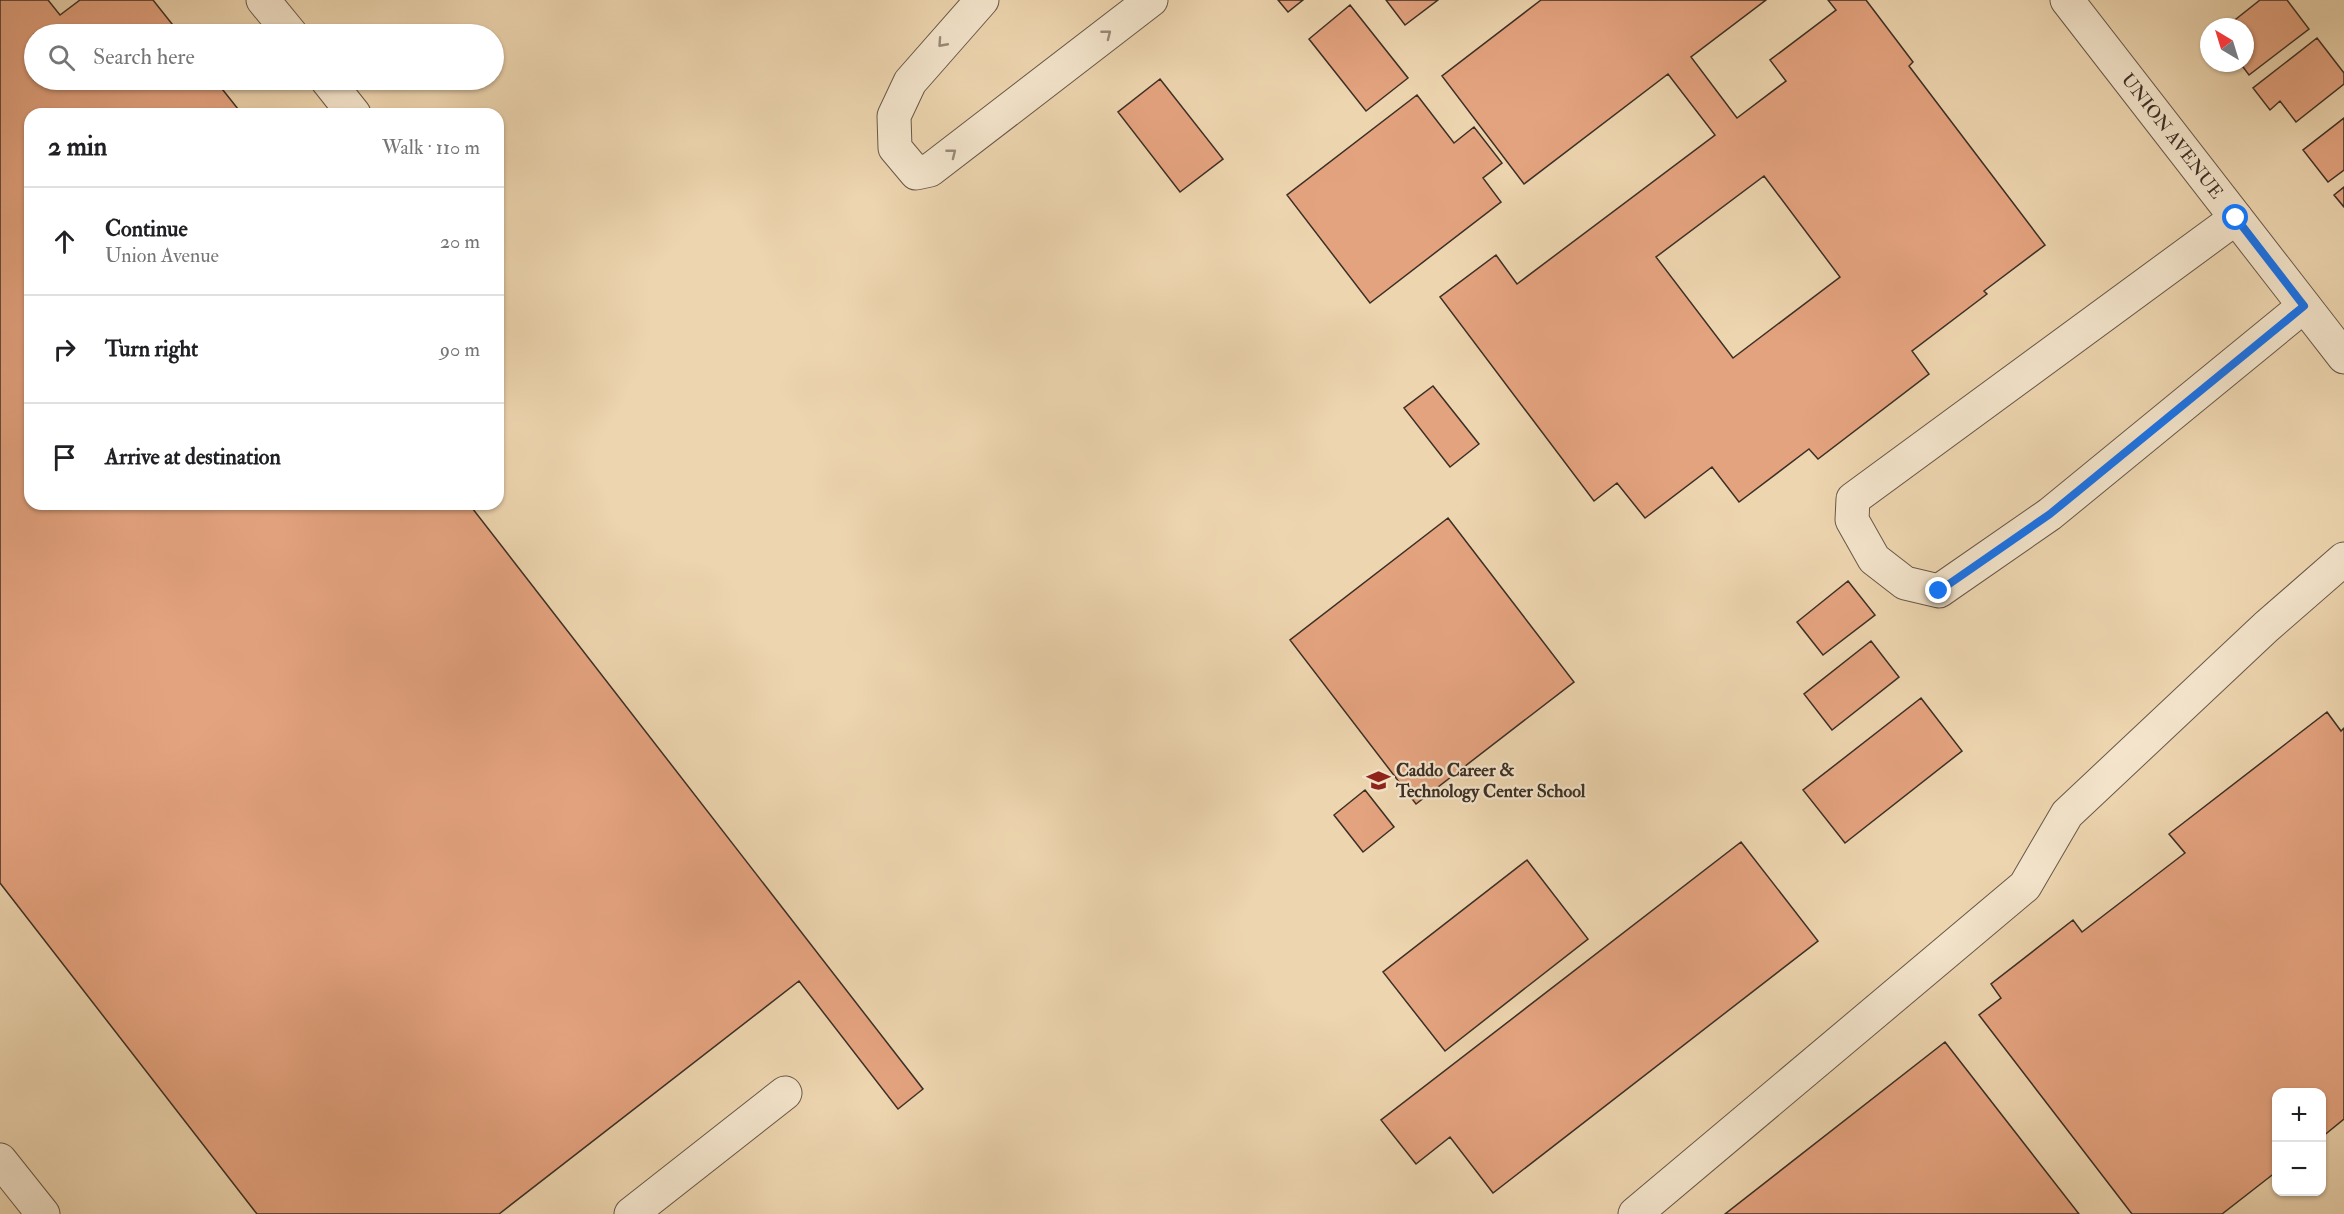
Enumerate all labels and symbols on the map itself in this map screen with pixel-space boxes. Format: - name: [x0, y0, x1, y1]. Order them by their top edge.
- north arrow: [2200, 18, 2254, 72]
- one-way arrow: [1100, 30, 1111, 41]
- one-way arrow: [938, 36, 949, 47]
- street label: UNION AVENUE: [2117, 68, 2228, 203]
- one-way arrow: [946, 149, 957, 160]
- route start: [2222, 204, 2248, 230]
- route end: [1925, 577, 1951, 603]
- place label: Caddo Career & Technology Center School: [1395, 759, 1586, 803]
- school or university icon: Caddo Career & Technology Center School: [1365, 767, 1391, 793]

